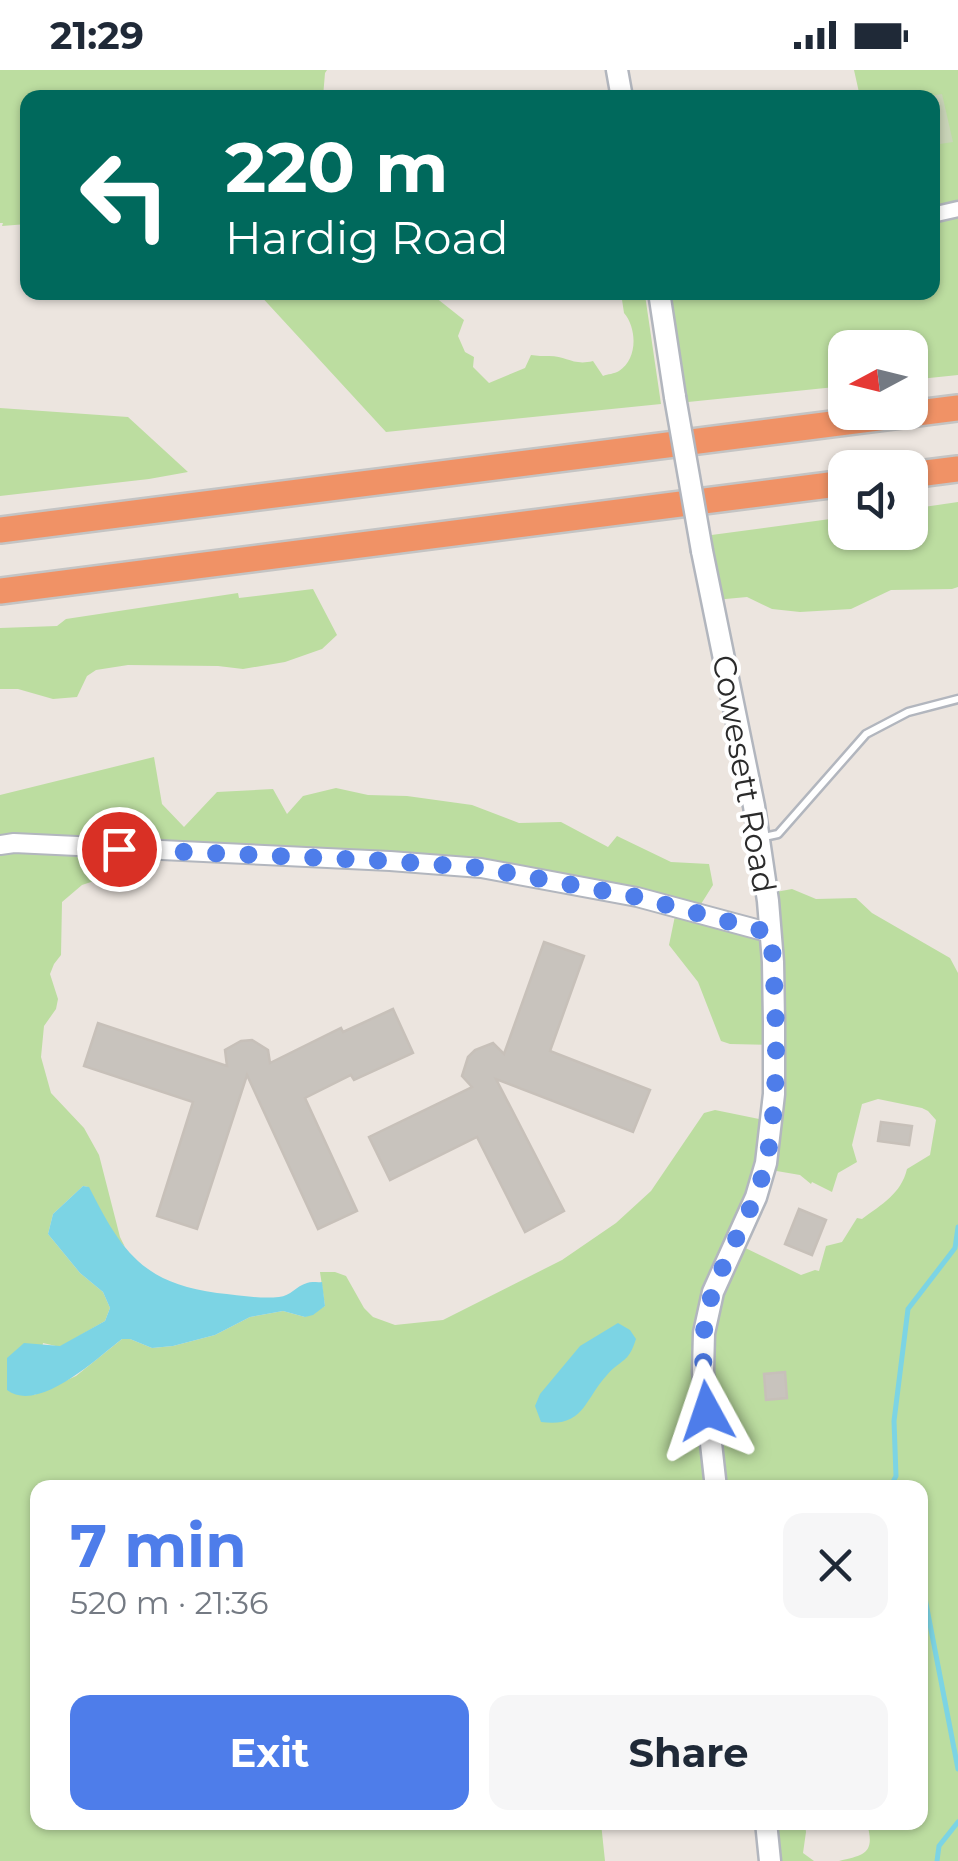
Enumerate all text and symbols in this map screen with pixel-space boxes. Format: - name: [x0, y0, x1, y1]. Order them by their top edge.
- text: 21:29: [50, 12, 144, 59]
- text: 220 m: [225, 124, 448, 210]
- icon: left: [60, 130, 190, 260]
- text: Hardig Road: [225, 210, 509, 265]
- north arrow: [828, 330, 928, 430]
- map controls: [828, 330, 928, 550]
- button: sound: [828, 450, 928, 550]
- street label: Cowesett Road: [704, 652, 785, 896]
- pin: [77, 807, 162, 892]
- icon: arrive: [92, 822, 147, 877]
- position arrow: [655, 1359, 759, 1463]
- text: 7 min: [70, 1509, 247, 1582]
- button: close: [783, 1513, 888, 1618]
- text: 520 m · 21:36: [70, 1583, 268, 1622]
- button: Exit: [70, 1695, 469, 1810]
- button: Share: [489, 1695, 888, 1810]

